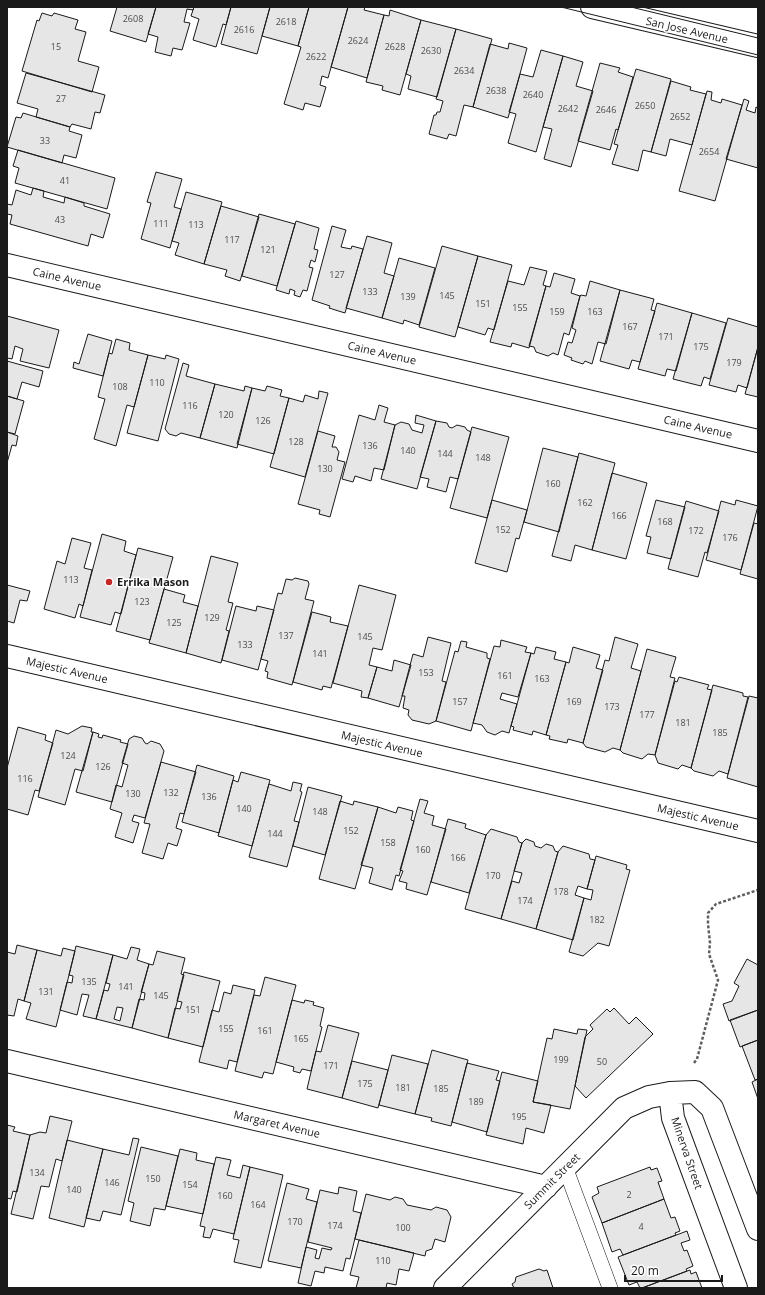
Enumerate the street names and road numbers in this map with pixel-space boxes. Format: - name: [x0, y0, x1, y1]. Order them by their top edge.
- street label: San Jose Avenue: [645, 13, 730, 46]
- street label: Caine Avenue: [31, 263, 103, 294]
- street label: Caine Avenue: [346, 337, 418, 368]
- street label: Caine Avenue: [662, 411, 734, 442]
- street label: Majestic Avenue: [25, 653, 109, 686]
- street label: Majestic Avenue: [340, 727, 424, 760]
- street label: Majestic Avenue: [656, 800, 740, 833]
- street label: Margaret Avenue: [232, 1106, 322, 1141]
- street label: Minerva Street: [668, 1115, 707, 1191]
- street label: Summit Street: [520, 1149, 583, 1212]

